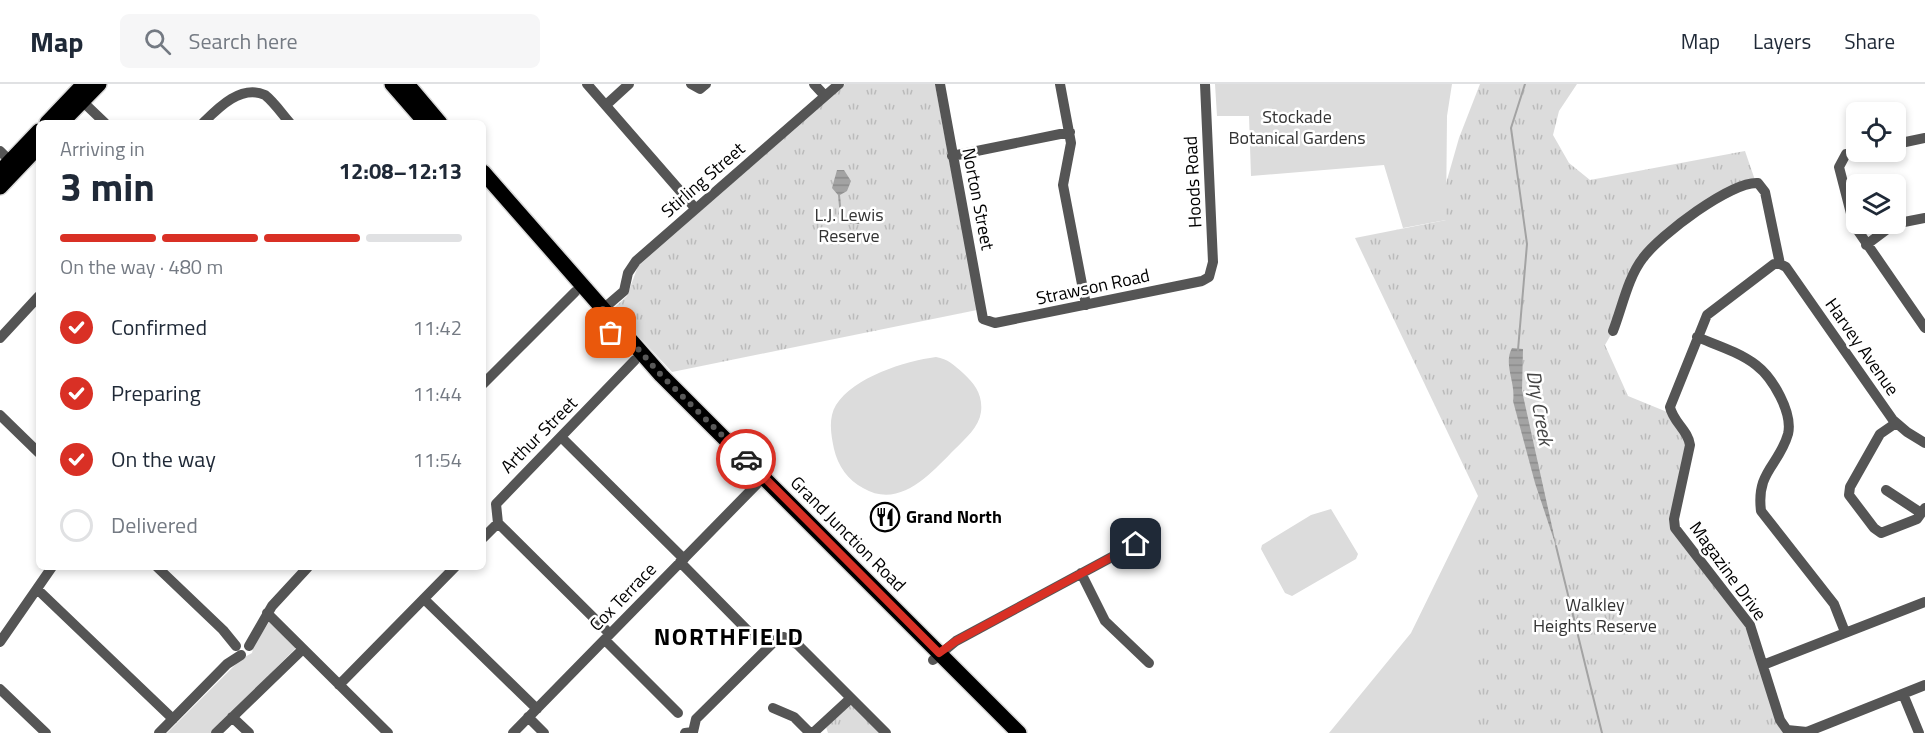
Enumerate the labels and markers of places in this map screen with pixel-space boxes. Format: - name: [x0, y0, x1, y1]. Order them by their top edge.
- pin: [585, 307, 636, 358]
- restaurant icon: Grand North: [869, 501, 901, 533]
- place label: Grand North: [906, 503, 1002, 530]
- pin: [1110, 518, 1161, 569]

